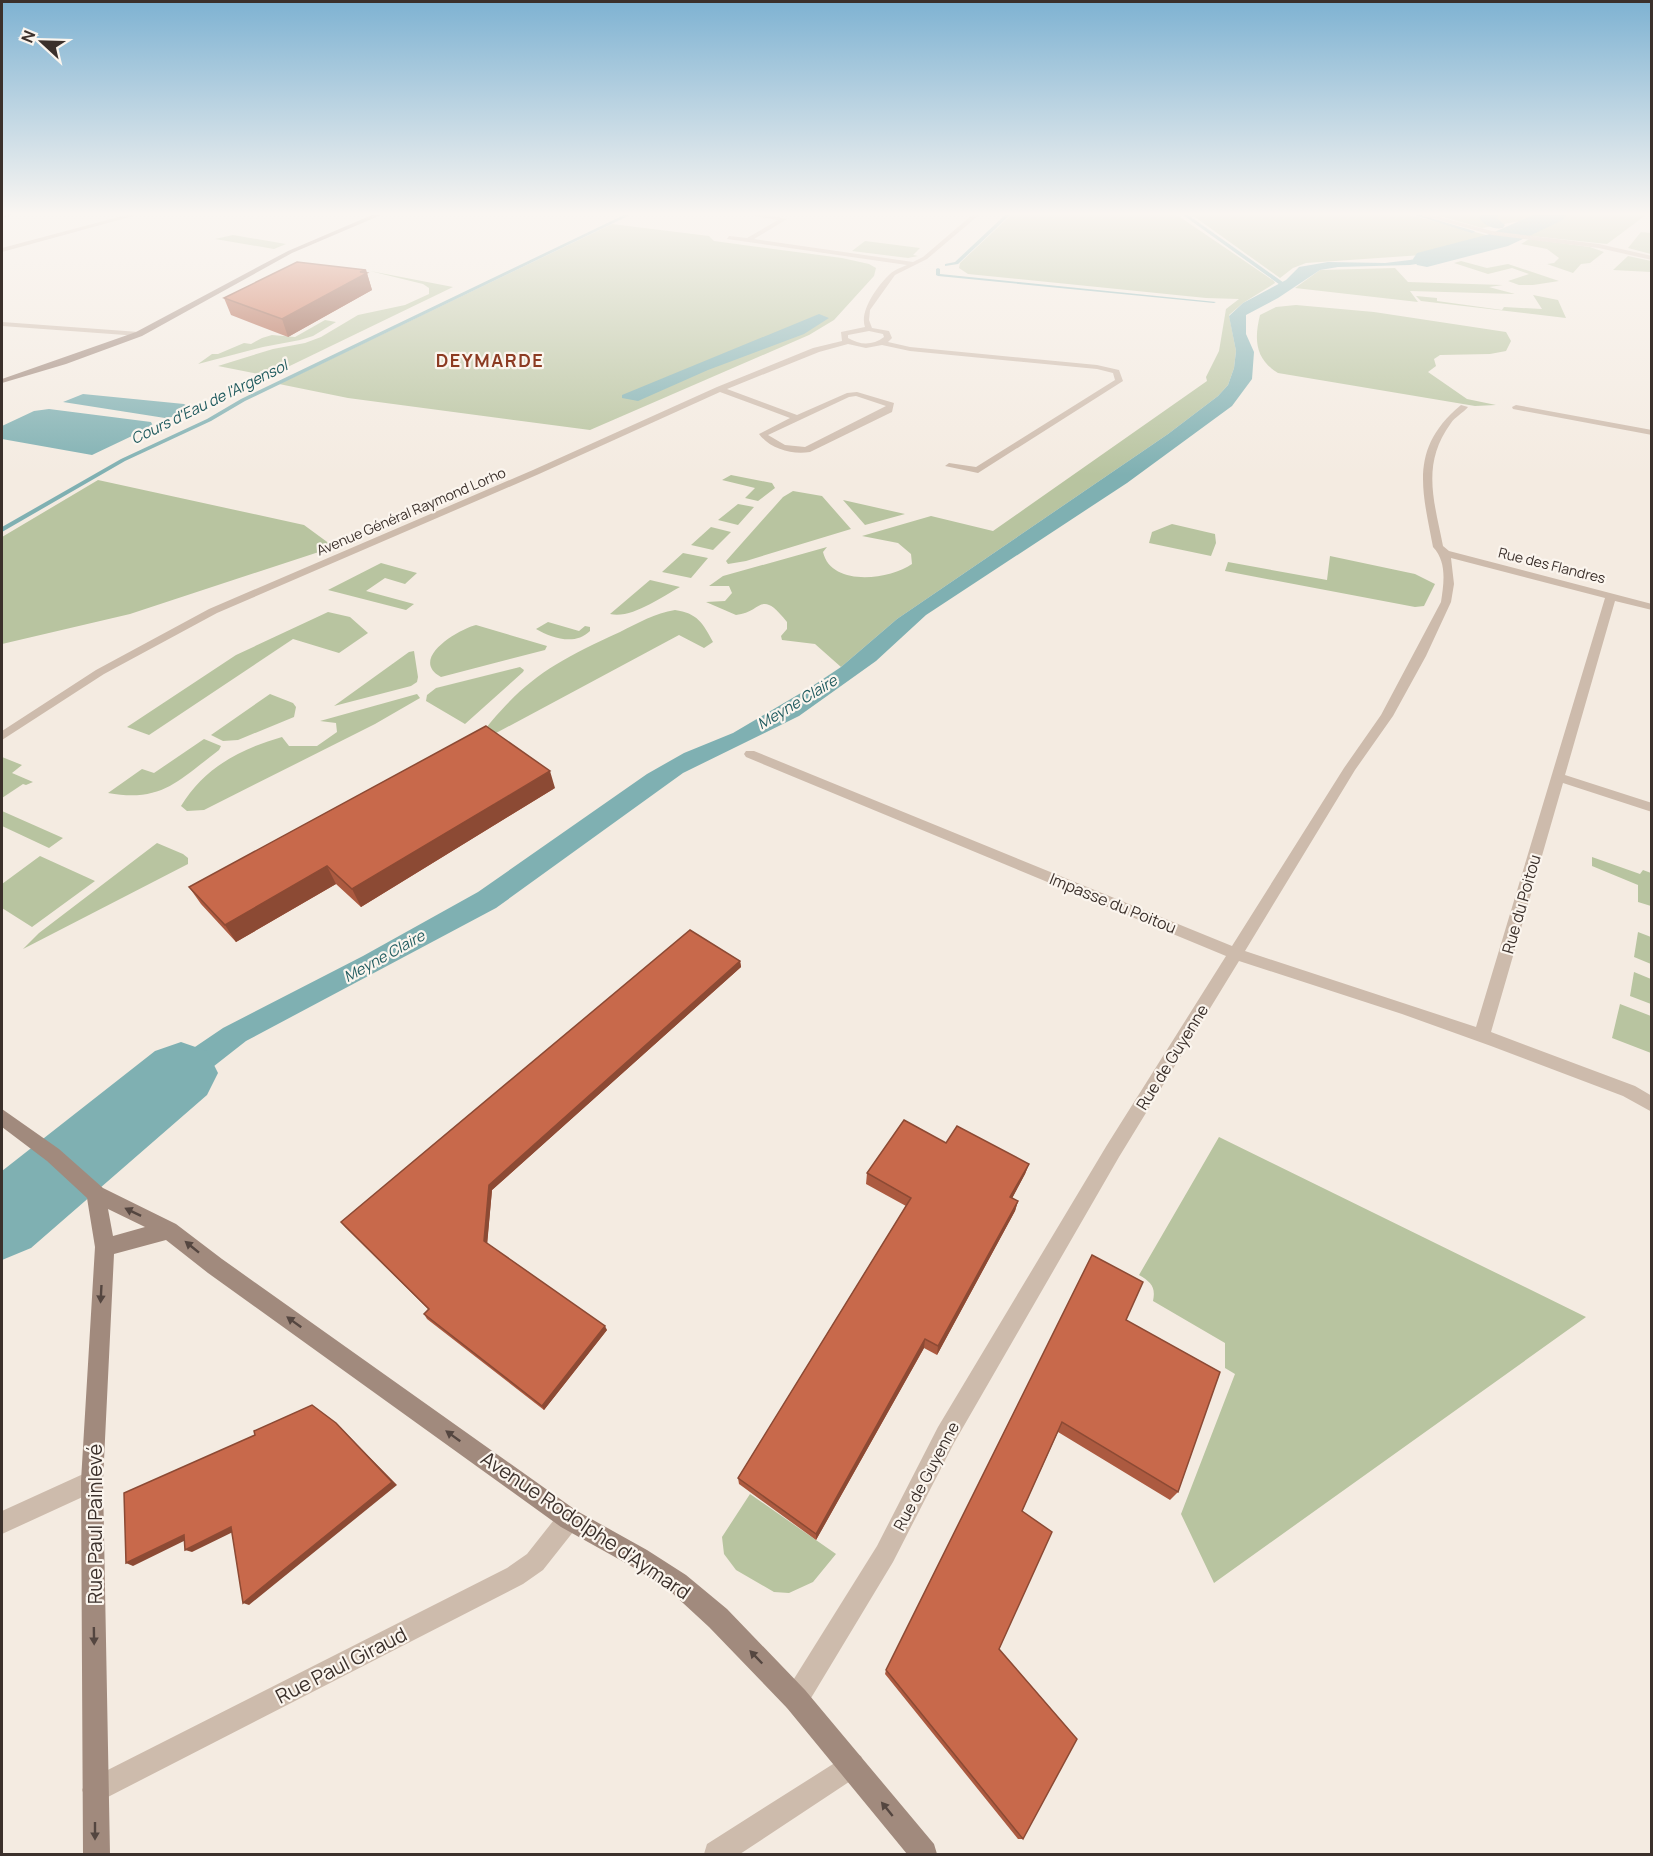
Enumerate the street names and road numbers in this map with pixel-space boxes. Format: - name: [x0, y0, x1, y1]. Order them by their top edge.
- street label: Avenue Général Raymond Lorho: [313, 462, 509, 560]
- street label: Rue des Flandres: [1496, 542, 1608, 588]
- street label: Rue du Poitou: [1496, 852, 1546, 956]
- street label: Impasse du Poitou: [1046, 868, 1180, 938]
- street label: Rue de Guyenne: [1131, 1000, 1213, 1114]
- street label: Rue de Guyenne: [888, 1418, 964, 1534]
- street label: Rue Paul Painlevé: [81, 1444, 108, 1604]
- street label: Avenue Rodolphe d'Aymard: [476, 1445, 696, 1605]
- street label: Rue Paul Giraud: [271, 1620, 411, 1710]

